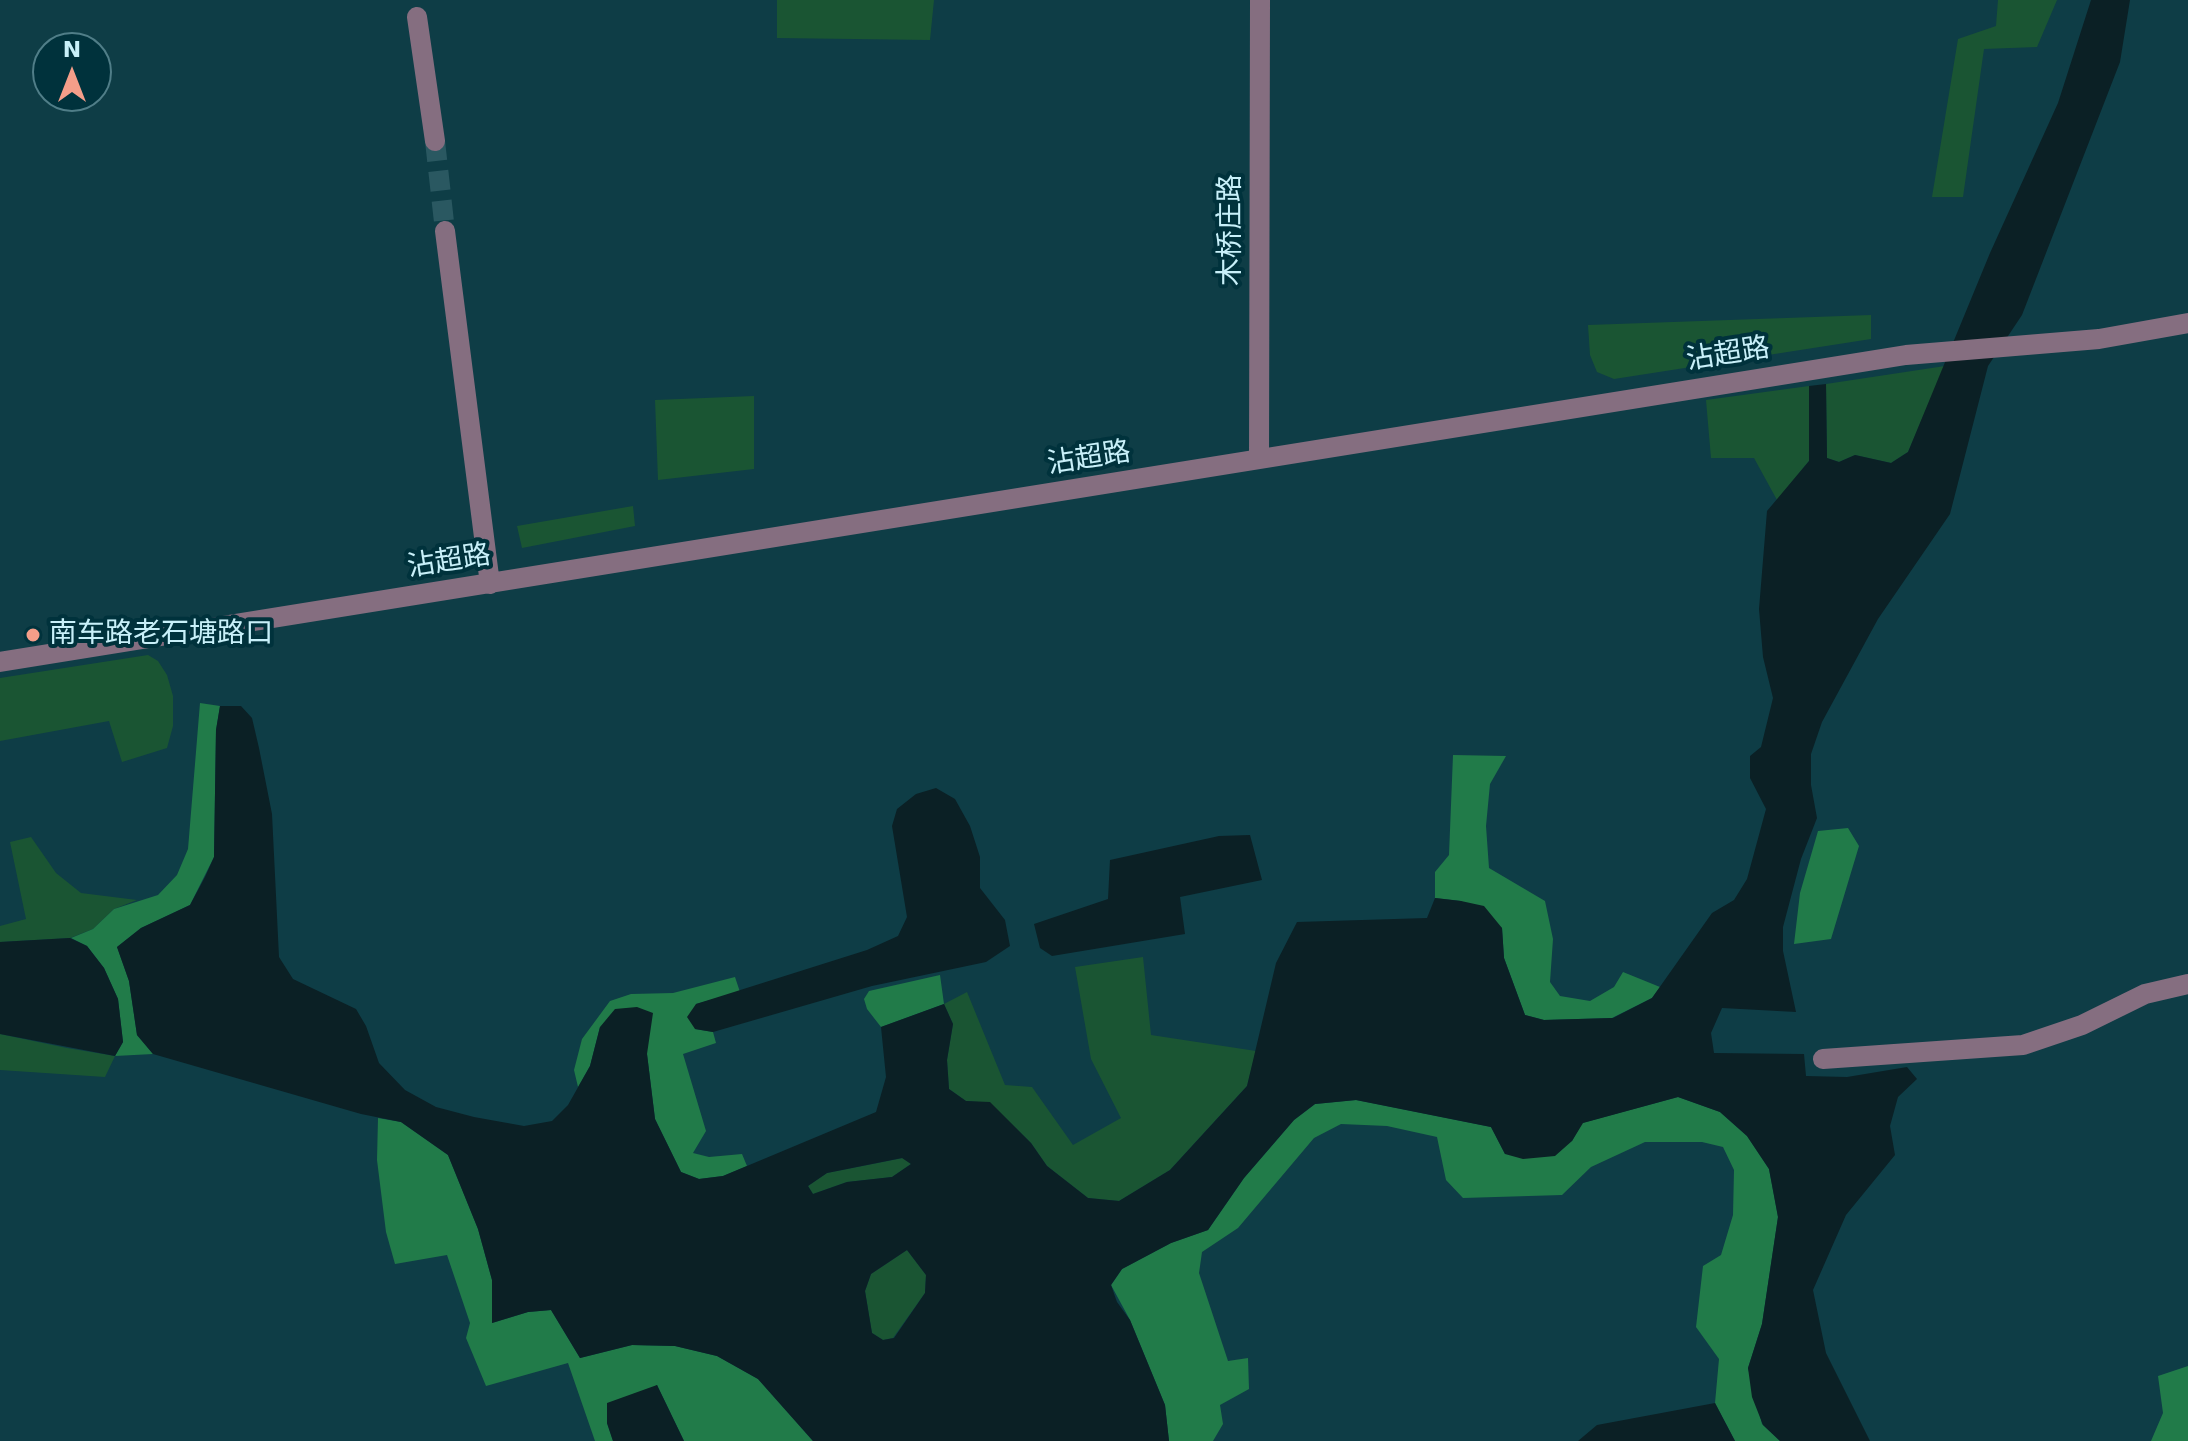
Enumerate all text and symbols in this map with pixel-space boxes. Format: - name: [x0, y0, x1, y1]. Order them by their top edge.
- north arrow: [32, 32, 112, 112]
- text: N: [63, 37, 81, 62]
- street label: 木桥庄路: [1215, 174, 1249, 286]
- street label: 沾超路: [1684, 332, 1772, 378]
- street label: 沾超路: [1045, 436, 1133, 482]
- street label: 沾超路: [405, 539, 493, 585]
- place label: 南车路老石塘路口: [49, 618, 273, 652]
- marker: 南车路老石塘路口: [24, 626, 42, 644]

